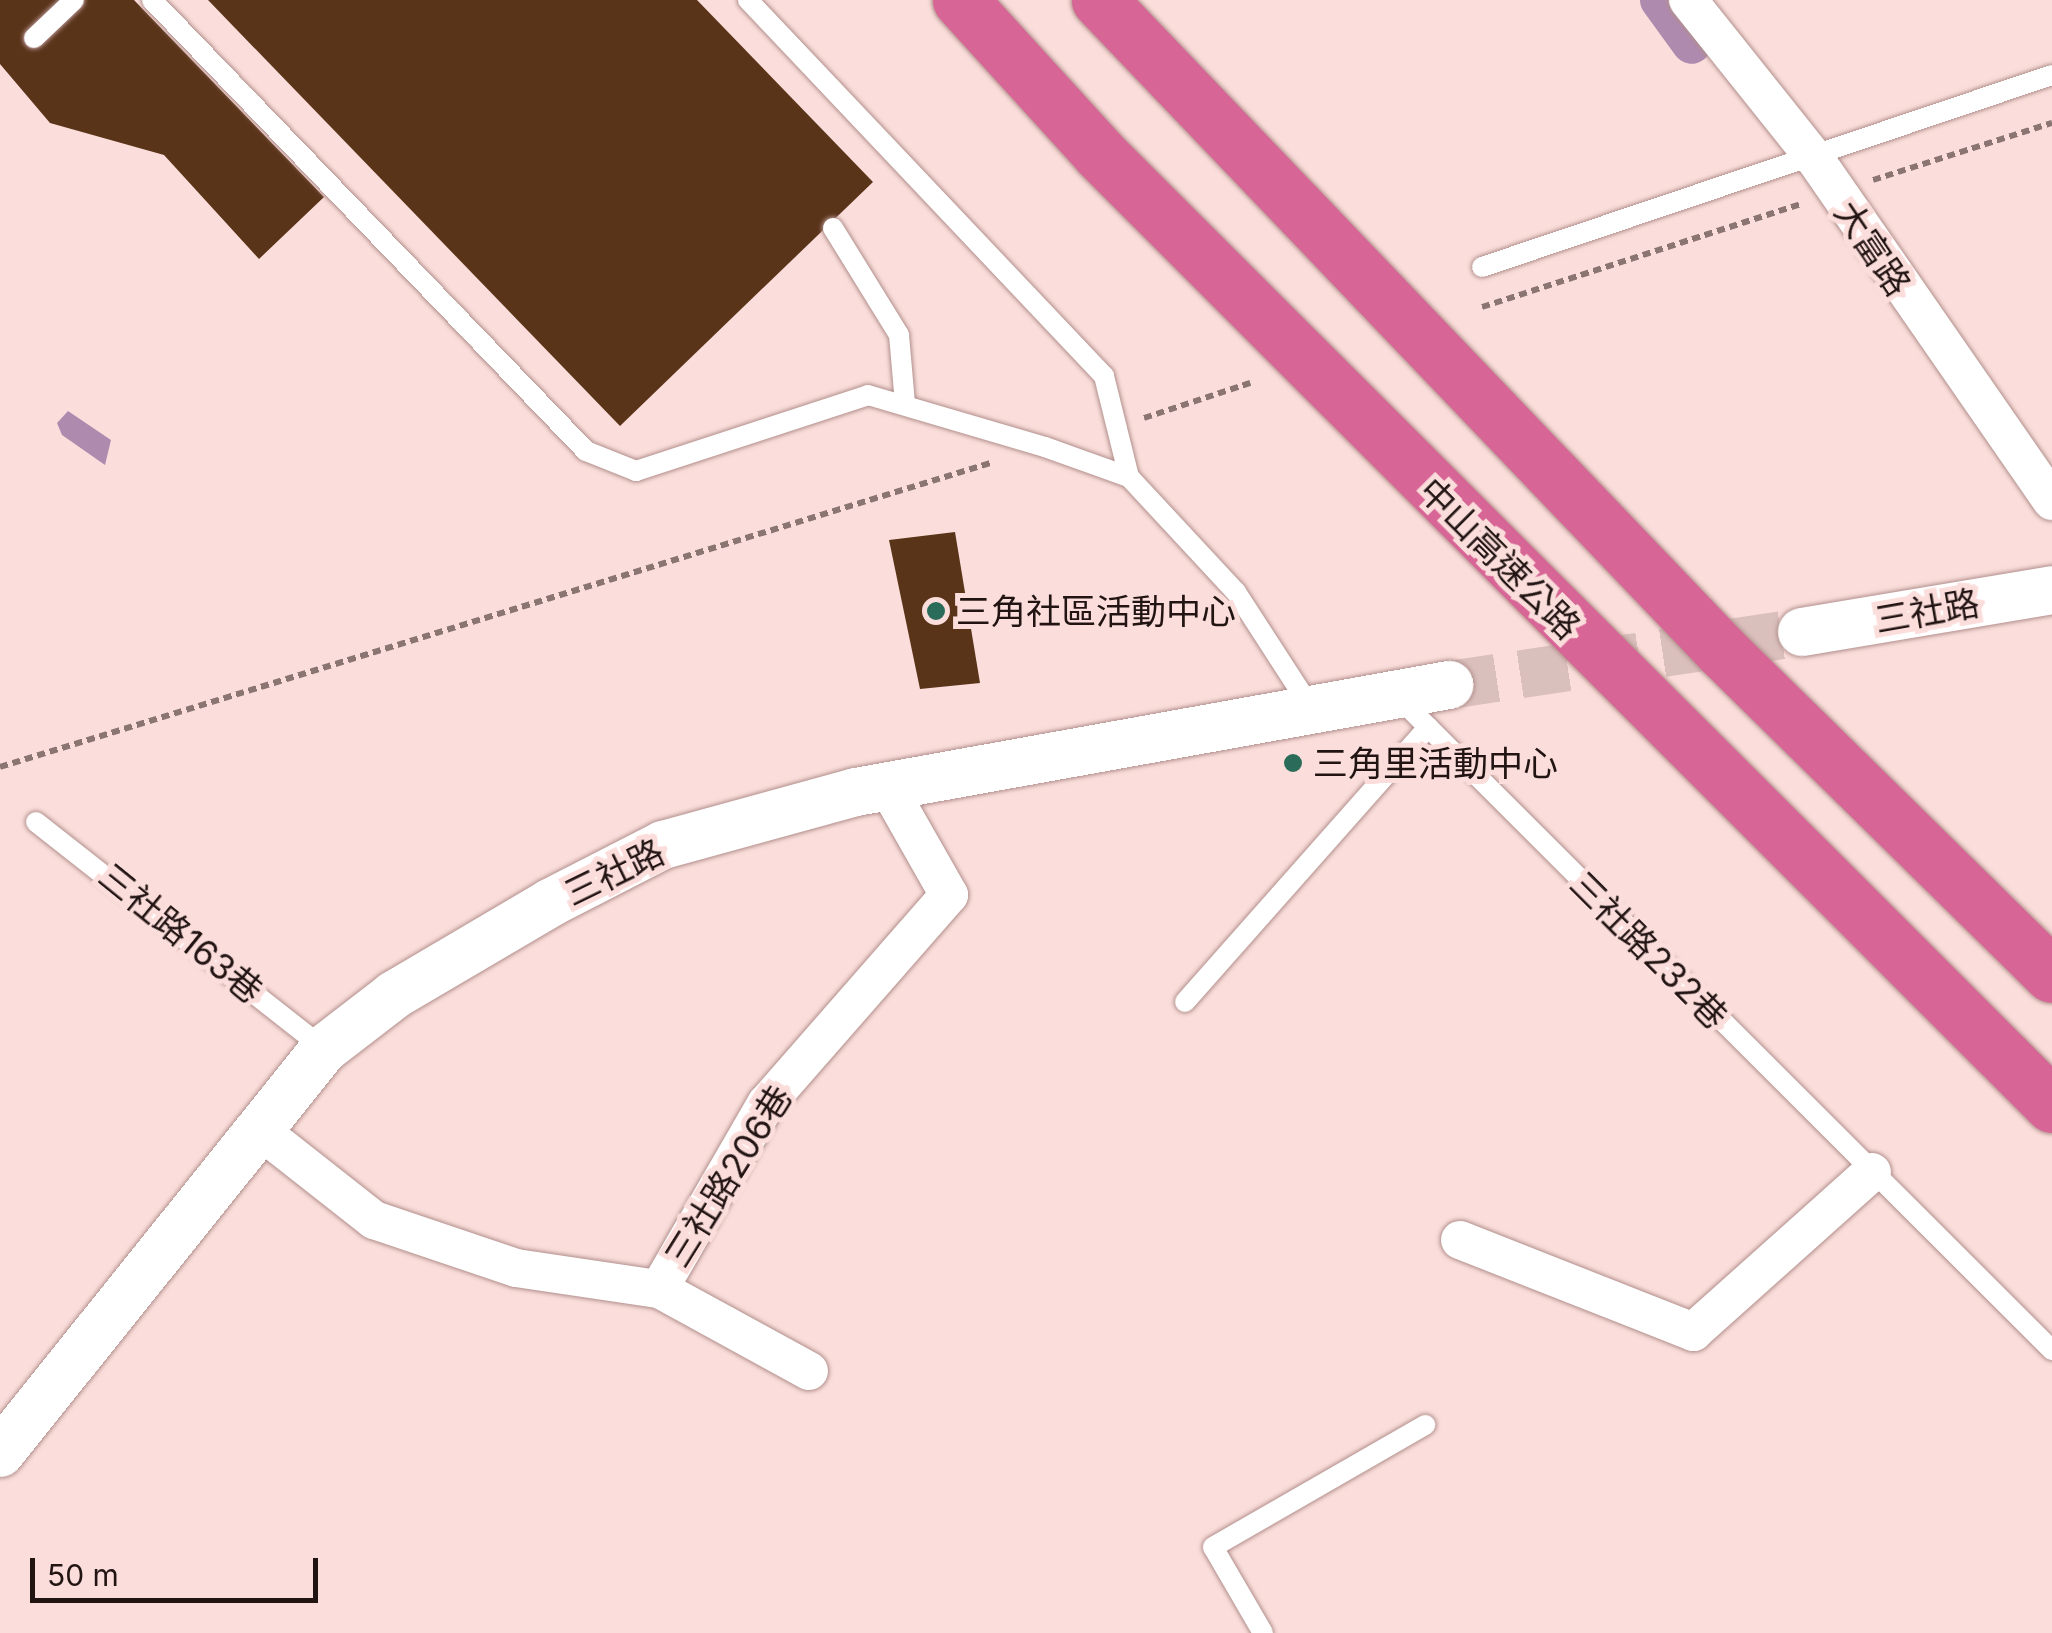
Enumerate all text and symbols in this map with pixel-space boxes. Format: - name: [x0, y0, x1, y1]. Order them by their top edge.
- street label: 大富路: [1826, 193, 1920, 303]
- street label: 中山高速公路: [1411, 469, 1589, 647]
- street label: 三社路: [1872, 581, 1982, 641]
- place label: 三角社區活動中心: [956, 590, 1236, 632]
- marker: 三角社區活動中心: [925, 600, 947, 622]
- place label: 三角里活動中心: [1313, 742, 1558, 784]
- marker: 三角里活動中心: [1282, 752, 1304, 774]
- street label: 三社路: [558, 830, 670, 914]
- street label: 三社路163巷: [91, 855, 271, 1011]
- street label: 三社路232巷: [1562, 863, 1736, 1037]
- street label: 三社路206巷: [656, 1078, 800, 1274]
- scale bar: [35, 1538, 322, 1600]
- text: 50 m: [47, 1557, 119, 1593]

